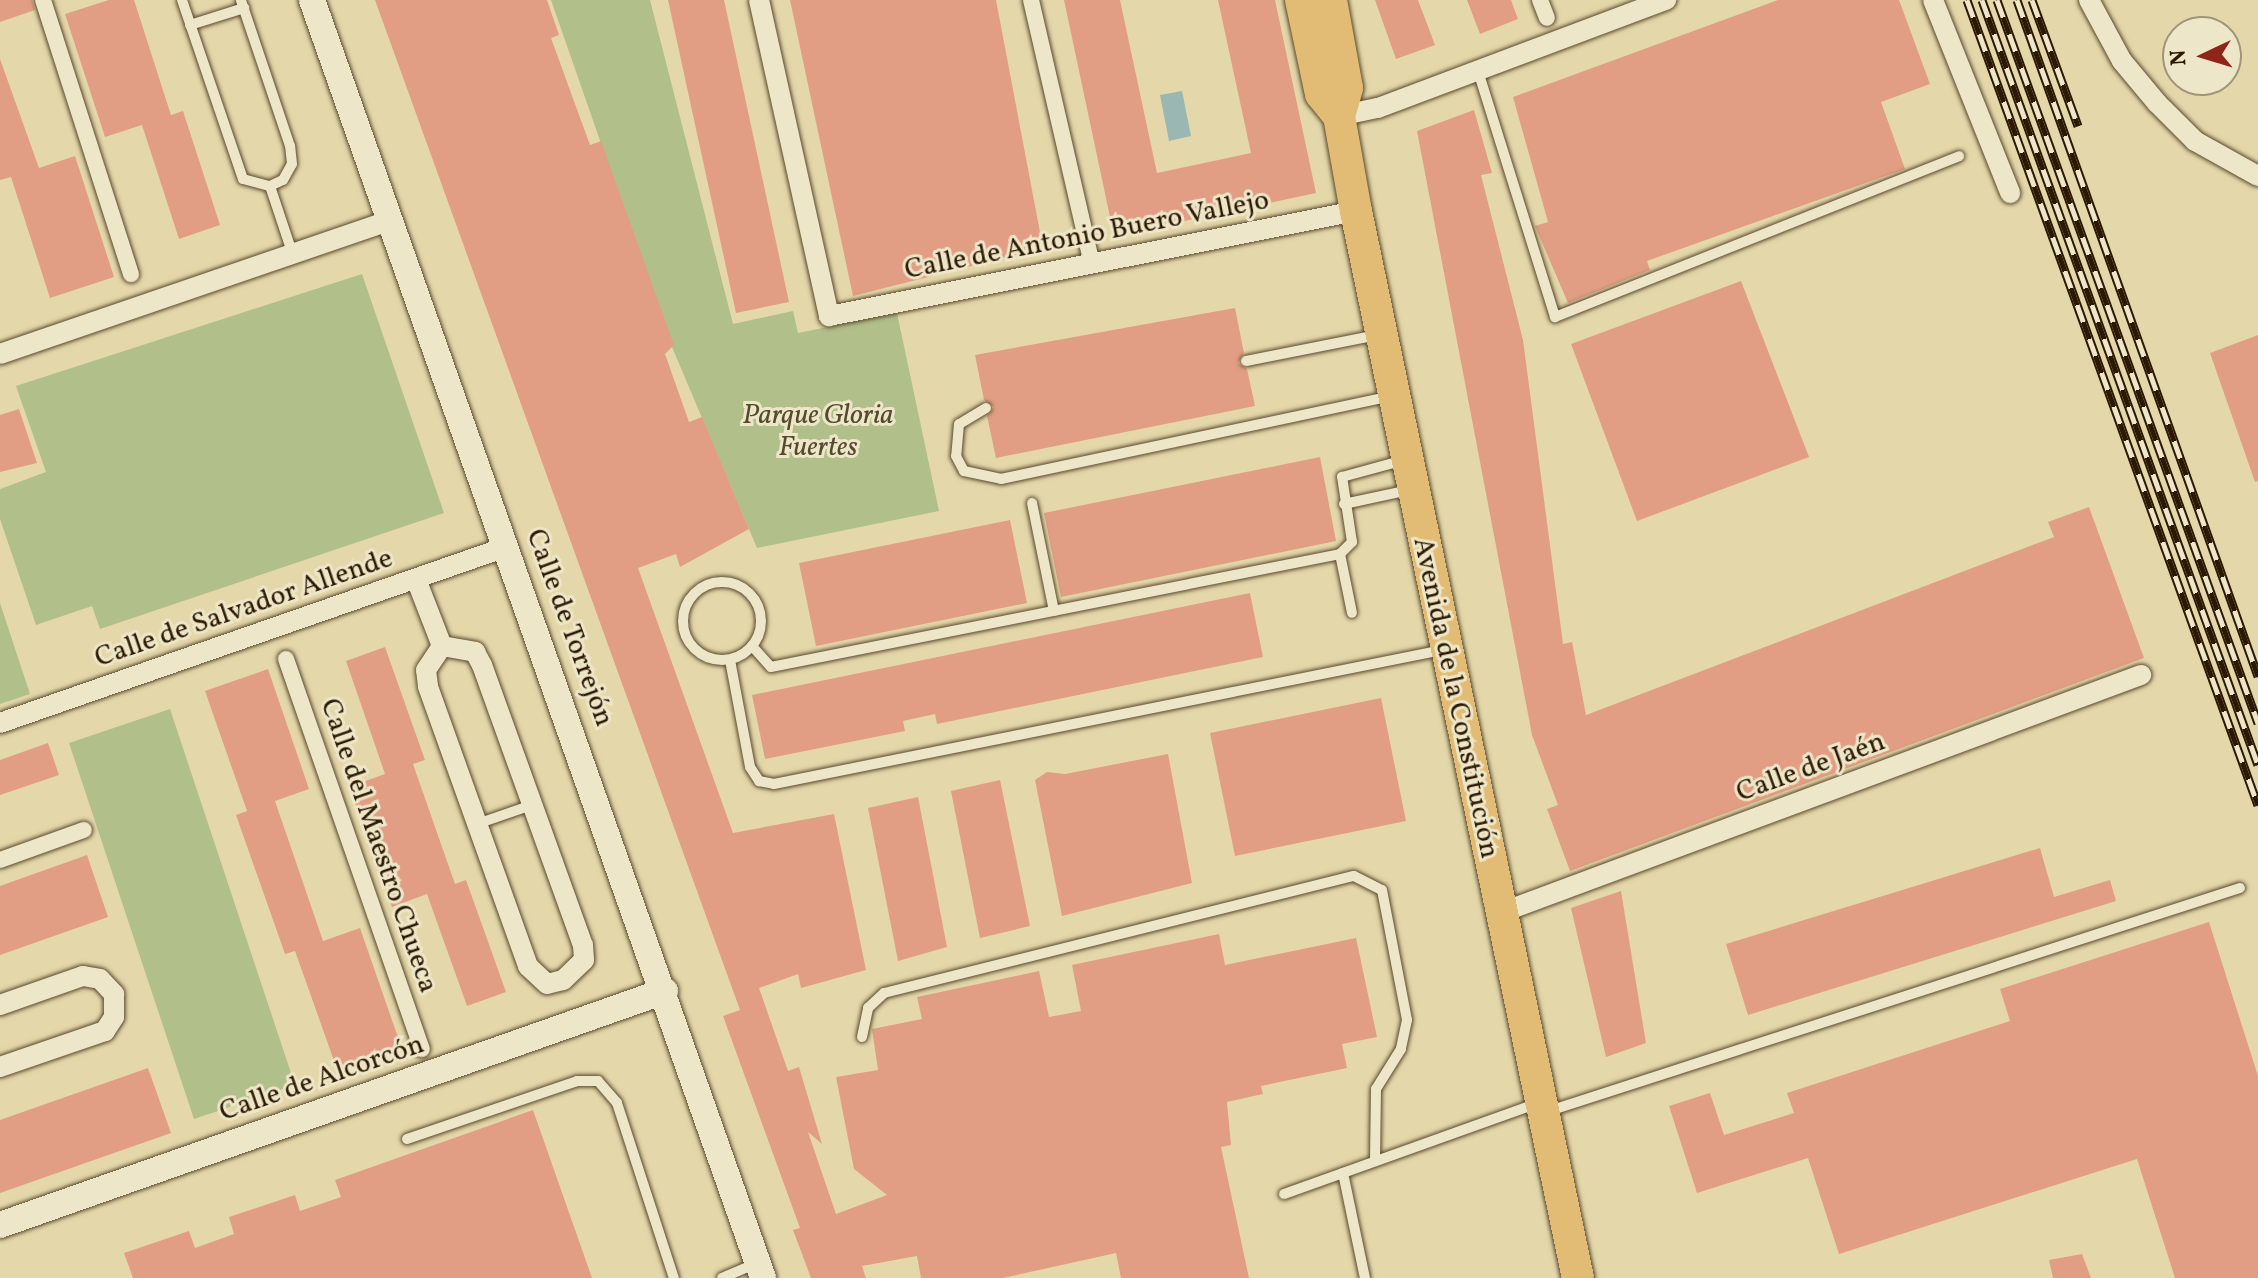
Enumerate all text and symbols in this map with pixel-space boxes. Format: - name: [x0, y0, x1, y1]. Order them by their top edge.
- north arrow: [2162, 16, 2242, 96]
- text: N: [2164, 49, 2196, 67]
- street label: Calle de Antonio Buero Vallejo: [902, 184, 1272, 288]
- park label: Parque Gloria Fuertes: [743, 399, 893, 465]
- street label: Calle de Torrejón: [518, 524, 620, 732]
- street label: Avenida de la Constitución: [1405, 534, 1505, 862]
- street label: Calle de Salvador Allende: [91, 542, 397, 676]
- street label: Calle del Maestro Chueca: [312, 695, 444, 997]
- street label: Calle de Jaén: [1732, 726, 1890, 810]
- street label: Calle de Alcorcón: [215, 1028, 429, 1130]

